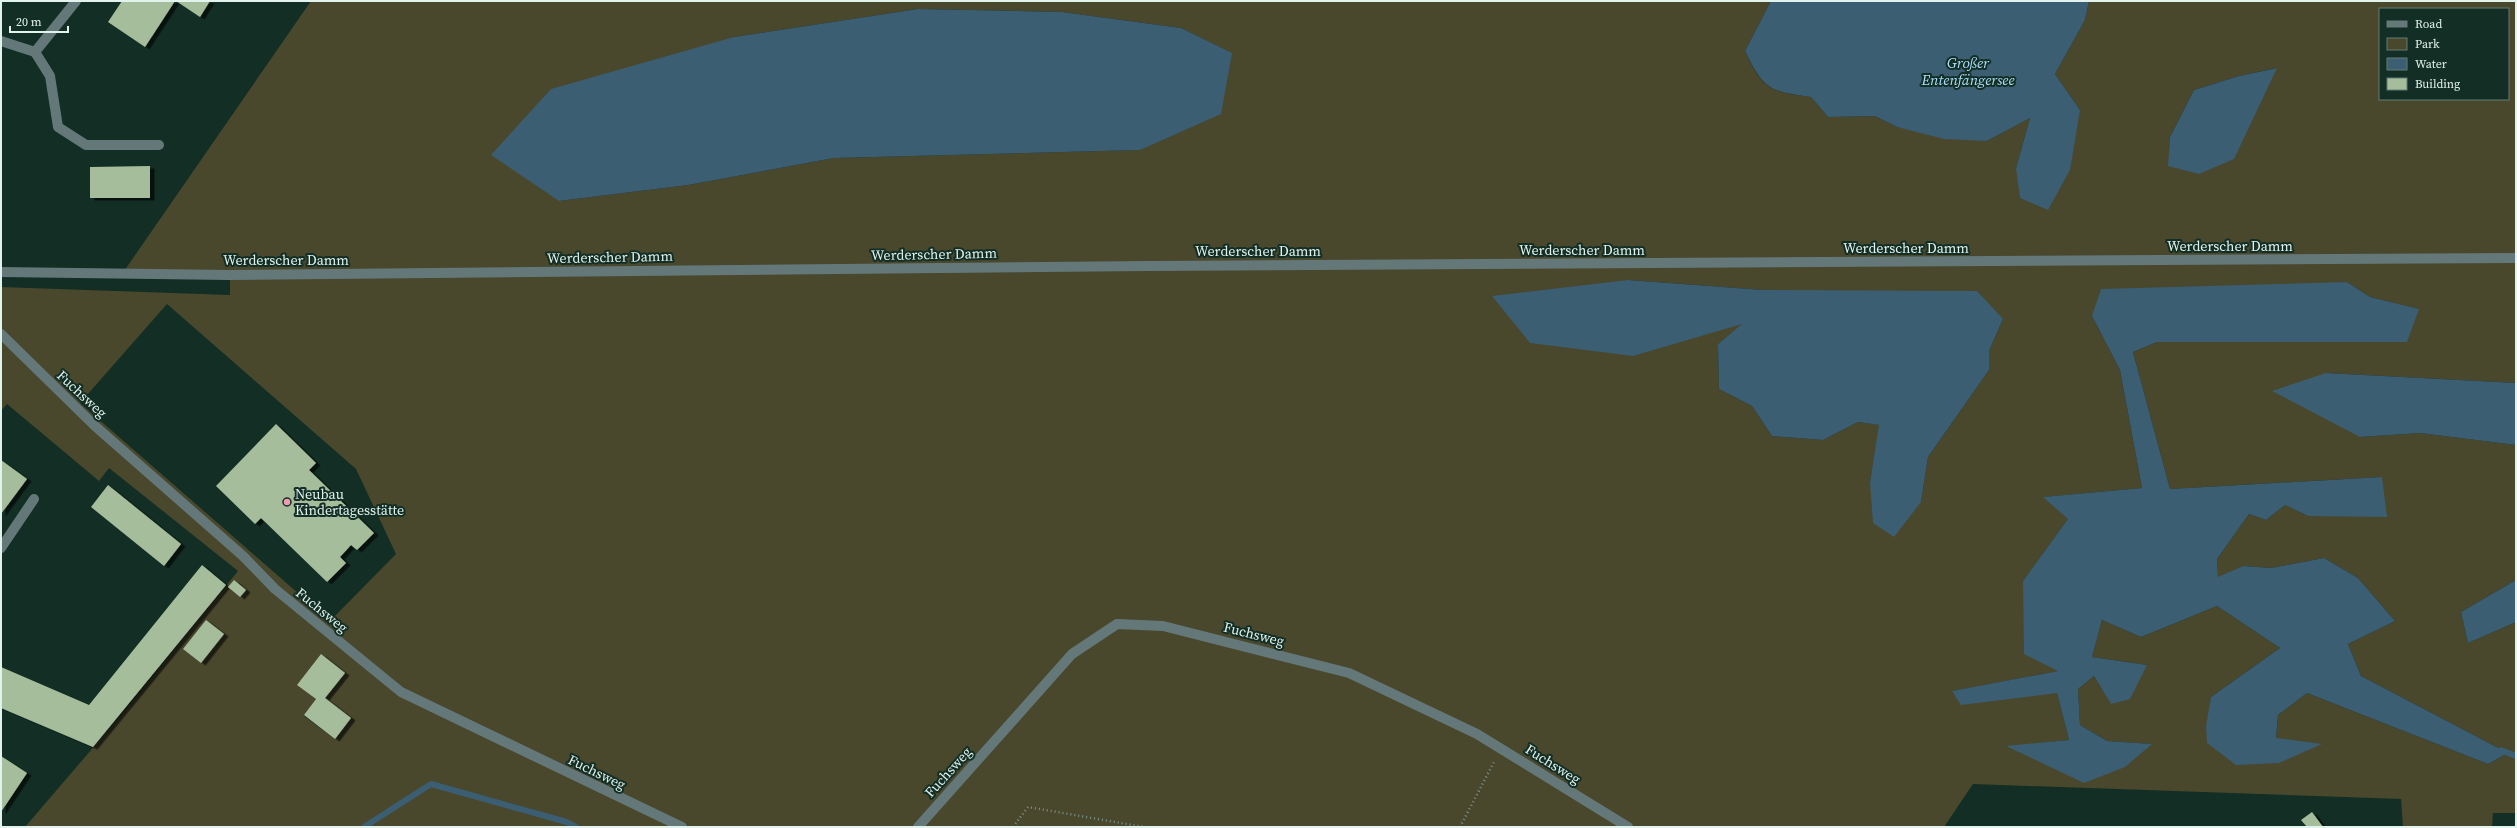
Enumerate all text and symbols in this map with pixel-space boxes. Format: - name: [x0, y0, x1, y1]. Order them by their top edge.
- scale bar: [10, 8, 68, 34]
- legend: [2379, 8, 2509, 100]
- text: 20 m: [16, 14, 42, 30]
- text: Road: [2415, 16, 2442, 32]
- text: Park: [2415, 36, 2440, 52]
- water label: Großer Entenfängersee: [1920, 52, 2015, 90]
- text: Water: [2415, 56, 2447, 72]
- text: Building: [2415, 76, 2460, 92]
- street label: Werderscher Damm: [2167, 236, 2293, 256]
- street label: Werderscher Damm: [1843, 238, 1969, 258]
- street label: Werderscher Damm: [1519, 240, 1645, 260]
- street label: Werderscher Damm: [1195, 241, 1321, 261]
- street label: Werderscher Damm: [871, 243, 998, 265]
- street label: Werderscher Damm: [547, 246, 674, 268]
- street label: Werderscher Damm: [223, 250, 349, 270]
- street label: Fuchsweg: [53, 366, 111, 422]
- place label: Neubau Kindertagesstätte: [295, 484, 404, 520]
- marker: Neubau Kindertagesstätte: [282, 497, 292, 507]
- street label: Fuchsweg: [292, 583, 352, 637]
- street label: Fuchsweg: [1222, 617, 1286, 651]
- street label: Fuchsweg: [1521, 739, 1585, 789]
- street label: Fuchsweg: [920, 742, 976, 802]
- street label: Fuchsweg: [565, 749, 629, 795]

